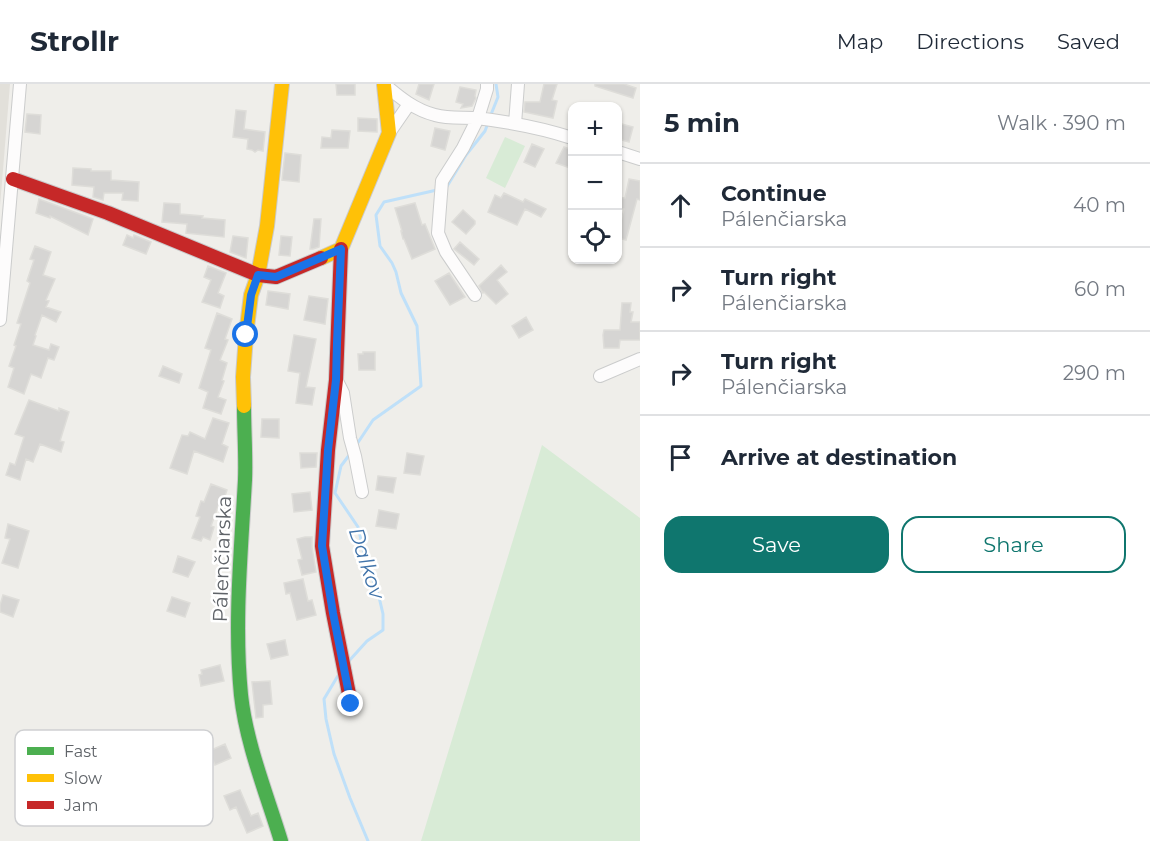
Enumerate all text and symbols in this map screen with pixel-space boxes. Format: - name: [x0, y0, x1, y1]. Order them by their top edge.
- text: Strollr: [30, 24, 119, 58]
- text: Map: [837, 29, 883, 54]
- text: Directions: [916, 29, 1024, 54]
- text: Saved: [1057, 29, 1120, 54]
- map controls: [568, 102, 622, 264]
- button: +: [568, 102, 622, 156]
- text: 5 min: [664, 107, 740, 139]
- text: Walk · 390 m: [997, 111, 1126, 135]
- button: −: [568, 156, 622, 210]
- text: Continue: [721, 180, 827, 207]
- icon: ahead: [664, 189, 697, 222]
- text: 40 m: [1073, 193, 1126, 217]
- text: Pálenčiarska: [721, 207, 847, 231]
- button: locate: [568, 210, 622, 264]
- text: Turn right: [721, 264, 836, 291]
- icon: right: [664, 273, 697, 306]
- text: 60 m: [1074, 277, 1126, 301]
- text: Pálenčiarska: [721, 291, 847, 315]
- route start: [232, 321, 258, 347]
- text: Turn right: [721, 348, 836, 375]
- icon: right: [664, 357, 697, 390]
- text: 290 m: [1063, 361, 1126, 385]
- text: Pálenčiarska: [721, 375, 847, 399]
- icon: arrive: [664, 441, 697, 474]
- text: Arrive at destination: [721, 444, 957, 471]
- street label: Pálenčiarska: [208, 495, 236, 623]
- button: Save: [664, 516, 889, 573]
- button: Share: [901, 516, 1126, 573]
- water label: Dalkov: [344, 524, 391, 603]
- route end: [337, 690, 363, 716]
- legend: [15, 730, 213, 826]
- text: Fast: [64, 742, 98, 761]
- text: Slow: [64, 769, 102, 788]
- text: Jam: [63, 796, 98, 815]

